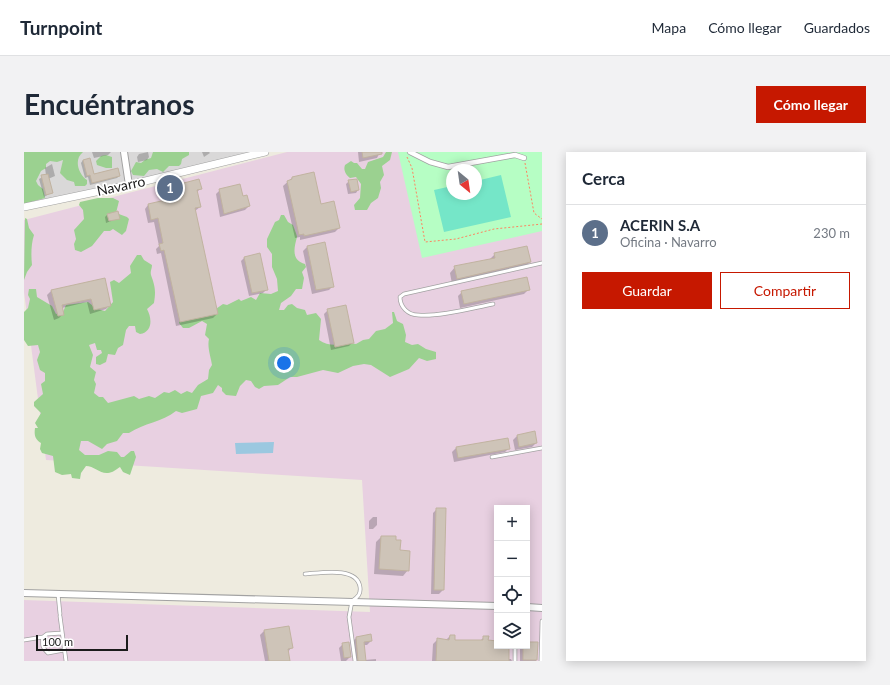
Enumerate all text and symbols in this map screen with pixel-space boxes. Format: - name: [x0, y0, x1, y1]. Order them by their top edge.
- text: Turnpoint: [20, 16, 102, 39]
- text: Mapa: [652, 19, 686, 36]
- text: Cómo llegar: [708, 19, 782, 36]
- text: Guardados: [804, 19, 870, 36]
- button: Cómo llegar: [756, 86, 866, 123]
- text: Encuéntranos: [24, 87, 195, 121]
- north arrow: [446, 164, 482, 200]
- text: Cerca: [582, 168, 625, 189]
- street label: Navarro: [95, 172, 147, 199]
- pin: 1: [157, 173, 183, 203]
- text: ACERIN S.A: [620, 216, 700, 234]
- text: 1: [591, 225, 599, 241]
- text: 230 m: [813, 225, 850, 241]
- text: Oficina · Navarro: [620, 234, 717, 250]
- button: Guardar: [582, 272, 712, 309]
- button: Compartir: [720, 272, 850, 309]
- your location: [274, 353, 294, 373]
- map controls: [494, 505, 530, 649]
- button: +: [494, 505, 530, 541]
- button: −: [494, 541, 530, 577]
- button: locate: [494, 577, 530, 613]
- button: layers: [494, 613, 530, 649]
- scale bar: [36, 633, 128, 652]
- text: 100 m: [42, 635, 73, 648]

